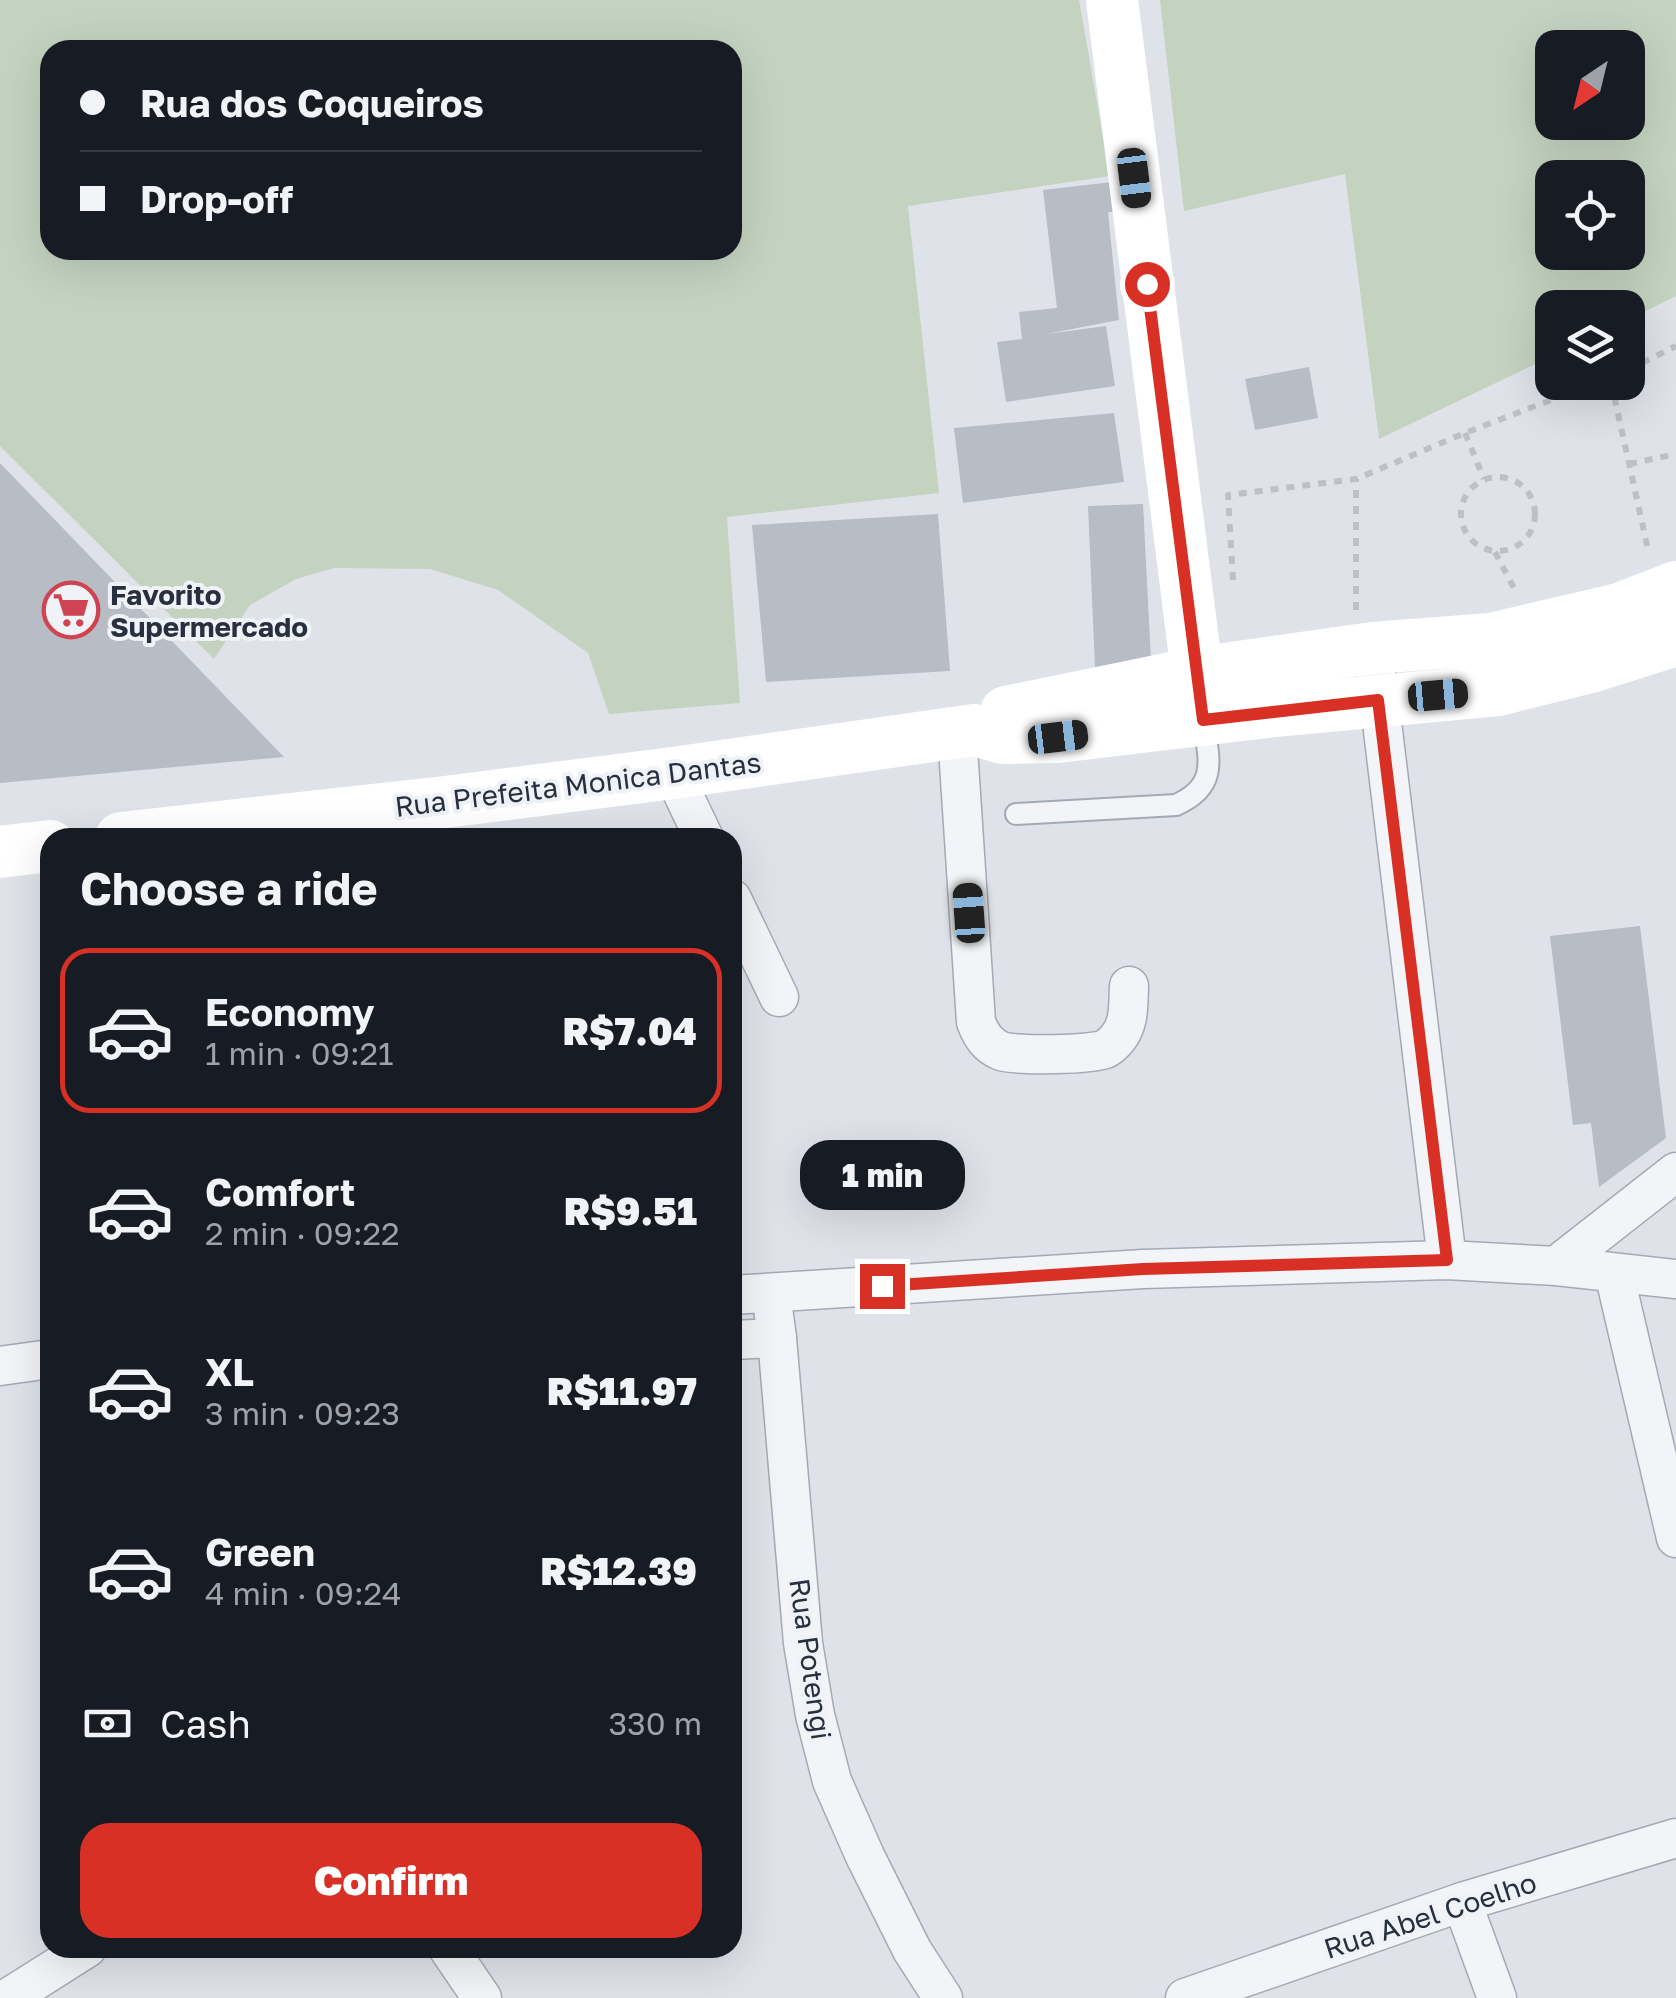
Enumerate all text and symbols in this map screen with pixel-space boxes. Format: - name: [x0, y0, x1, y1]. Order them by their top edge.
- north arrow: [1535, 30, 1645, 140]
- map controls: [1535, 30, 1645, 400]
- text: Rua dos Coqueiros: [140, 80, 484, 125]
- car: [1115, 146, 1153, 210]
- button: locate: [1535, 160, 1645, 270]
- text: Drop-off: [140, 176, 293, 221]
- route start: [1125, 262, 1170, 307]
- button: layers: [1535, 290, 1645, 400]
- place label: Favorito Supermercado: [110, 578, 308, 643]
- supermarket icon: Favorito Supermercado: [41, 580, 101, 640]
- car: [1407, 677, 1469, 713]
- car: [1026, 718, 1090, 756]
- street label: Rua Prefeita Monica Dantas: [393, 745, 763, 823]
- text: Choose a ride: [80, 861, 378, 915]
- car: [952, 882, 986, 944]
- icon: car: [85, 986, 175, 1076]
- text: Economy: [205, 989, 374, 1034]
- text: R$7.04: [562, 1008, 697, 1053]
- text: 1 min · 09:21: [205, 1034, 394, 1072]
- callout: 1 min: [800, 1141, 964, 1211]
- text: 1 min: [842, 1156, 923, 1194]
- icon: car: [85, 1166, 175, 1256]
- text: Comfort: [205, 1169, 355, 1214]
- text: R$9.51: [564, 1188, 697, 1233]
- text: 2 min · 09:22: [205, 1214, 400, 1252]
- route end: [860, 1264, 905, 1309]
- icon: car: [85, 1346, 175, 1436]
- text: XL: [205, 1349, 254, 1394]
- text: R$11.97: [547, 1368, 697, 1413]
- text: 3 min · 09:23: [205, 1394, 400, 1432]
- icon: car: [85, 1526, 175, 1616]
- text: Green: [205, 1529, 315, 1574]
- text: R$12.39: [540, 1548, 697, 1593]
- text: 4 min · 09:24: [205, 1574, 402, 1612]
- street label: Rua Potengi: [783, 1576, 839, 1742]
- icon: cash: [80, 1696, 135, 1751]
- text: Cash: [160, 1701, 251, 1746]
- text: 330 m: [608, 1704, 702, 1742]
- button: Confirm: [80, 1823, 702, 1938]
- street label: Rua Abel Coelho: [1320, 1865, 1540, 1965]

